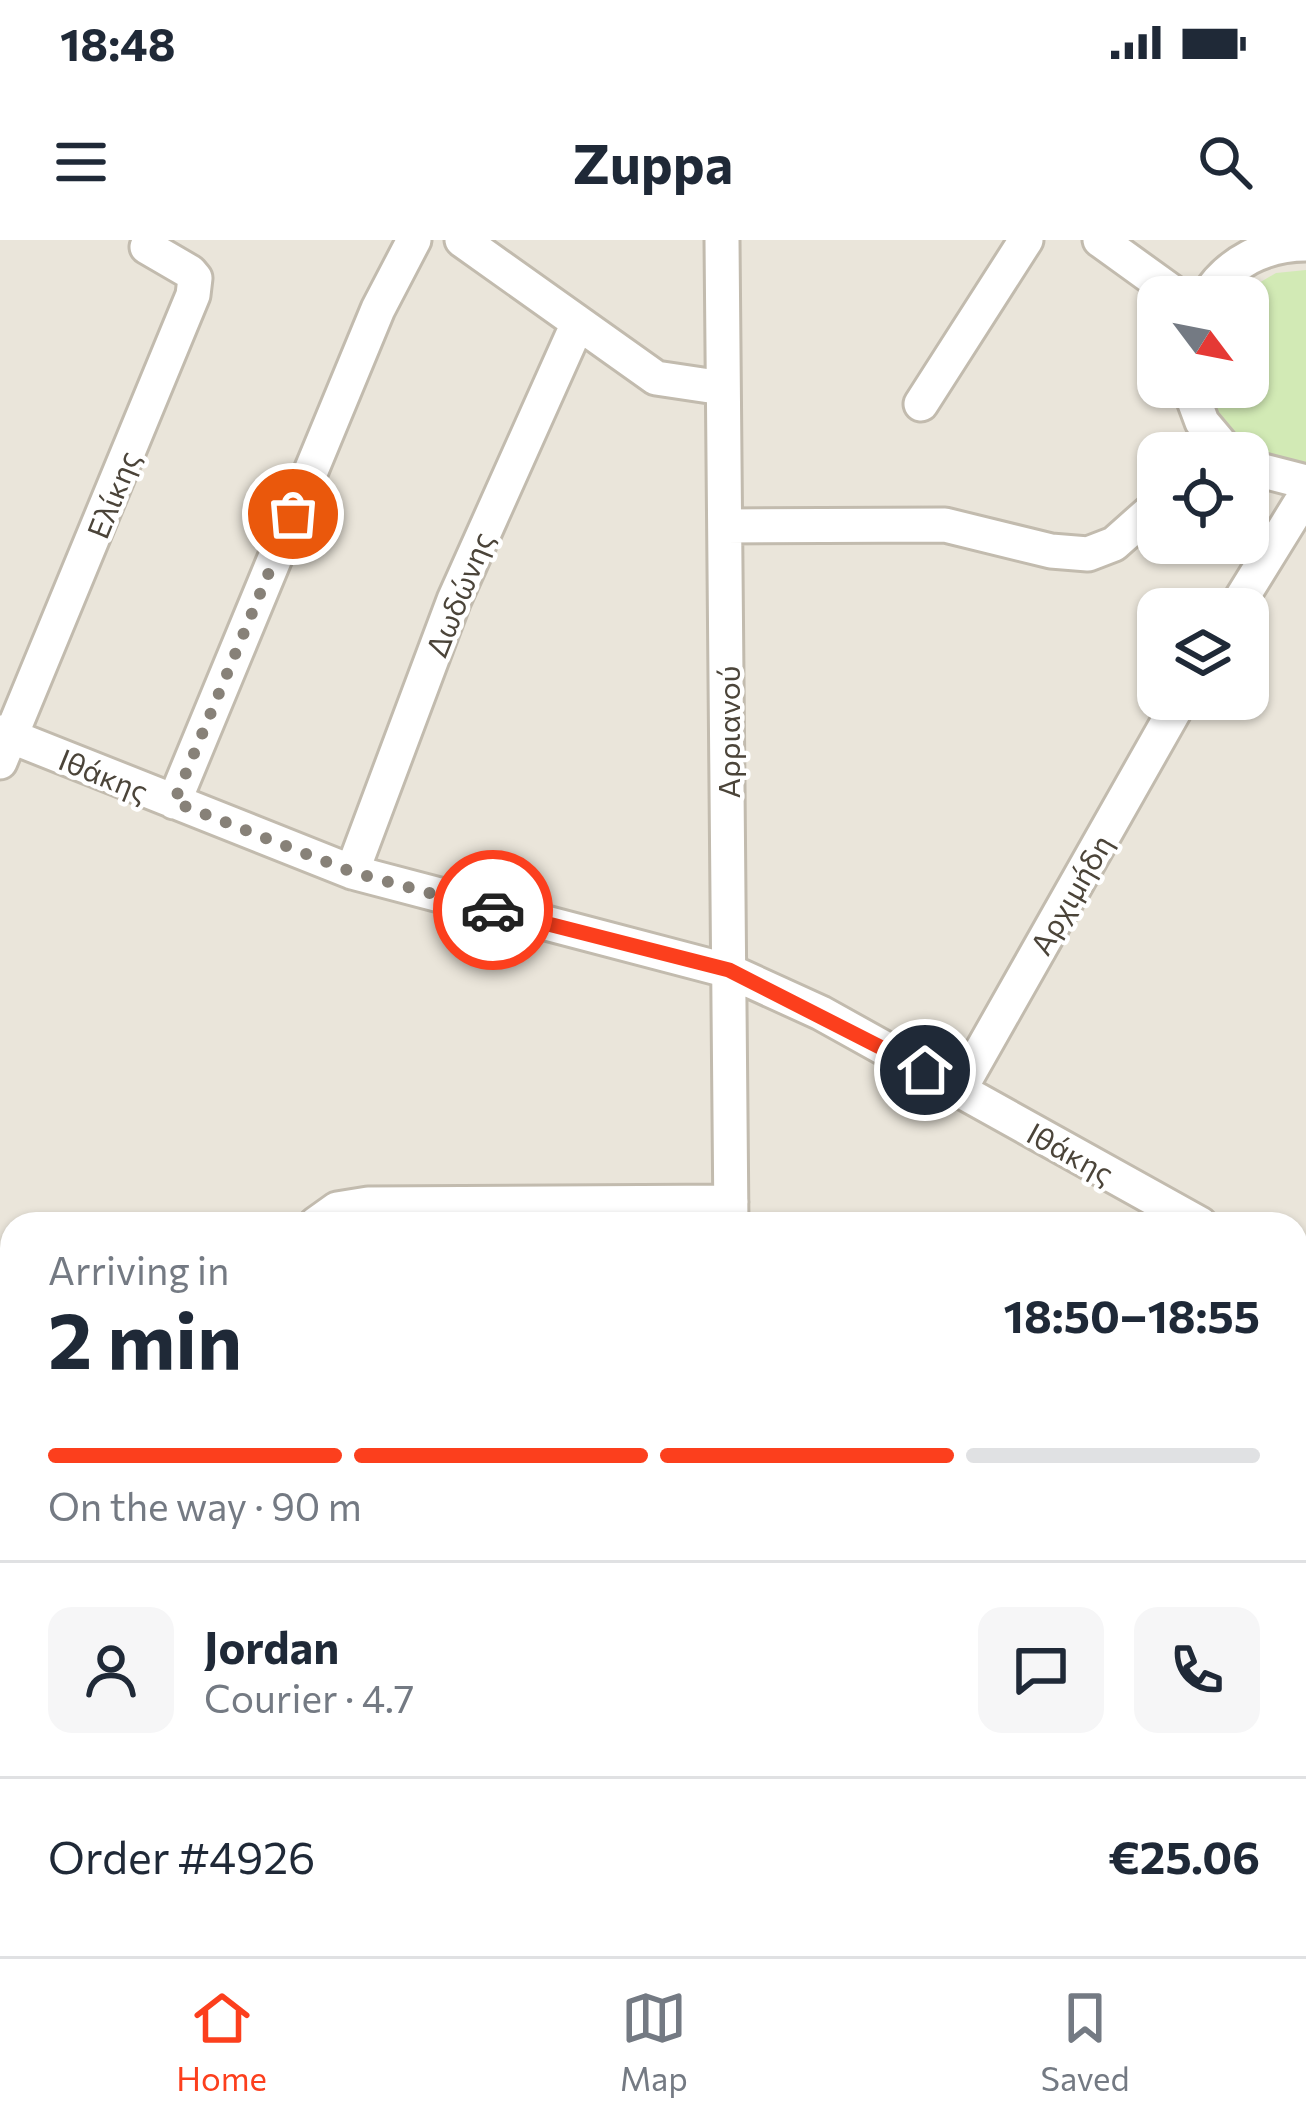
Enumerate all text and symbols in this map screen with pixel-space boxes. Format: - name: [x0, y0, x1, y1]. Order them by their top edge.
- text: 18:48: [60, 15, 176, 70]
- icon: menu: [48, 129, 114, 195]
- text: Zuppa: [573, 129, 733, 195]
- icon: search: [1192, 129, 1258, 195]
- north arrow: [1137, 276, 1269, 408]
- map controls: [1137, 276, 1269, 720]
- button: locate: [1137, 432, 1269, 564]
- street label: Ελίκης: [78, 445, 146, 543]
- pin: [242, 463, 344, 565]
- icon: bag: [260, 481, 326, 547]
- street label: Δωδώνης: [416, 526, 500, 662]
- button: layers: [1137, 588, 1269, 720]
- street label: Αρριανού: [709, 666, 746, 798]
- street label: Ιθάκης: [54, 739, 154, 809]
- street label: Αρχιμήδη: [1021, 827, 1119, 961]
- courier: [433, 850, 553, 970]
- icon: car: [460, 877, 526, 943]
- pin: [874, 1019, 976, 1121]
- icon: home: [892, 1037, 958, 1103]
- street label: Ιθάκης: [1021, 1113, 1121, 1191]
- text: Arriving in: [48, 1245, 229, 1293]
- text: 18:50–18:55: [1004, 1287, 1260, 1342]
- text: 2 min: [48, 1290, 242, 1385]
- text: On the way · 90 m: [48, 1481, 362, 1529]
- button: person: [48, 1607, 174, 1733]
- button: chat: [978, 1607, 1104, 1733]
- button: phone: [1134, 1607, 1260, 1733]
- text: Jordan: [204, 1618, 339, 1673]
- text: Courier · 4.7: [204, 1673, 414, 1721]
- text: Order #4926: [48, 1828, 315, 1883]
- text: €25.06: [1108, 1828, 1260, 1883]
- tab: Home: [176, 1985, 267, 2098]
- tab: Map: [620, 1985, 688, 2098]
- tab: Saved: [1041, 1985, 1130, 2098]

